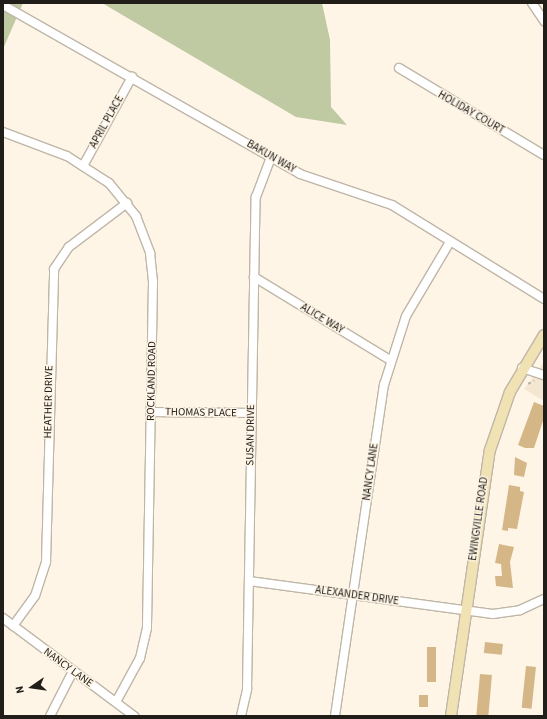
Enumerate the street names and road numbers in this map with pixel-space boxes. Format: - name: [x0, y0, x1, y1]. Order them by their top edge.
- street label: HOLIDAY COURT: [435, 89, 507, 137]
- street label: APRIL PLACE: [87, 93, 127, 151]
- street label: BAKUN WAY: [244, 138, 298, 176]
- street label: ALICE WAY: [298, 301, 346, 337]
- street label: ROCKLAND ROAD: [145, 341, 159, 421]
- street label: HEATHER DRIVE: [42, 365, 56, 439]
- street label: SUSAN DRIVE: [244, 404, 258, 466]
- street label: THOMAS PLACE: [165, 406, 237, 420]
- street label: NANCY LANE: [360, 442, 382, 502]
- street label: EWINGVILLE ROAD: [467, 476, 491, 562]
- street label: ALEXANDER DRIVE: [314, 584, 400, 608]
- street label: NANCY LANE: [41, 646, 95, 690]

